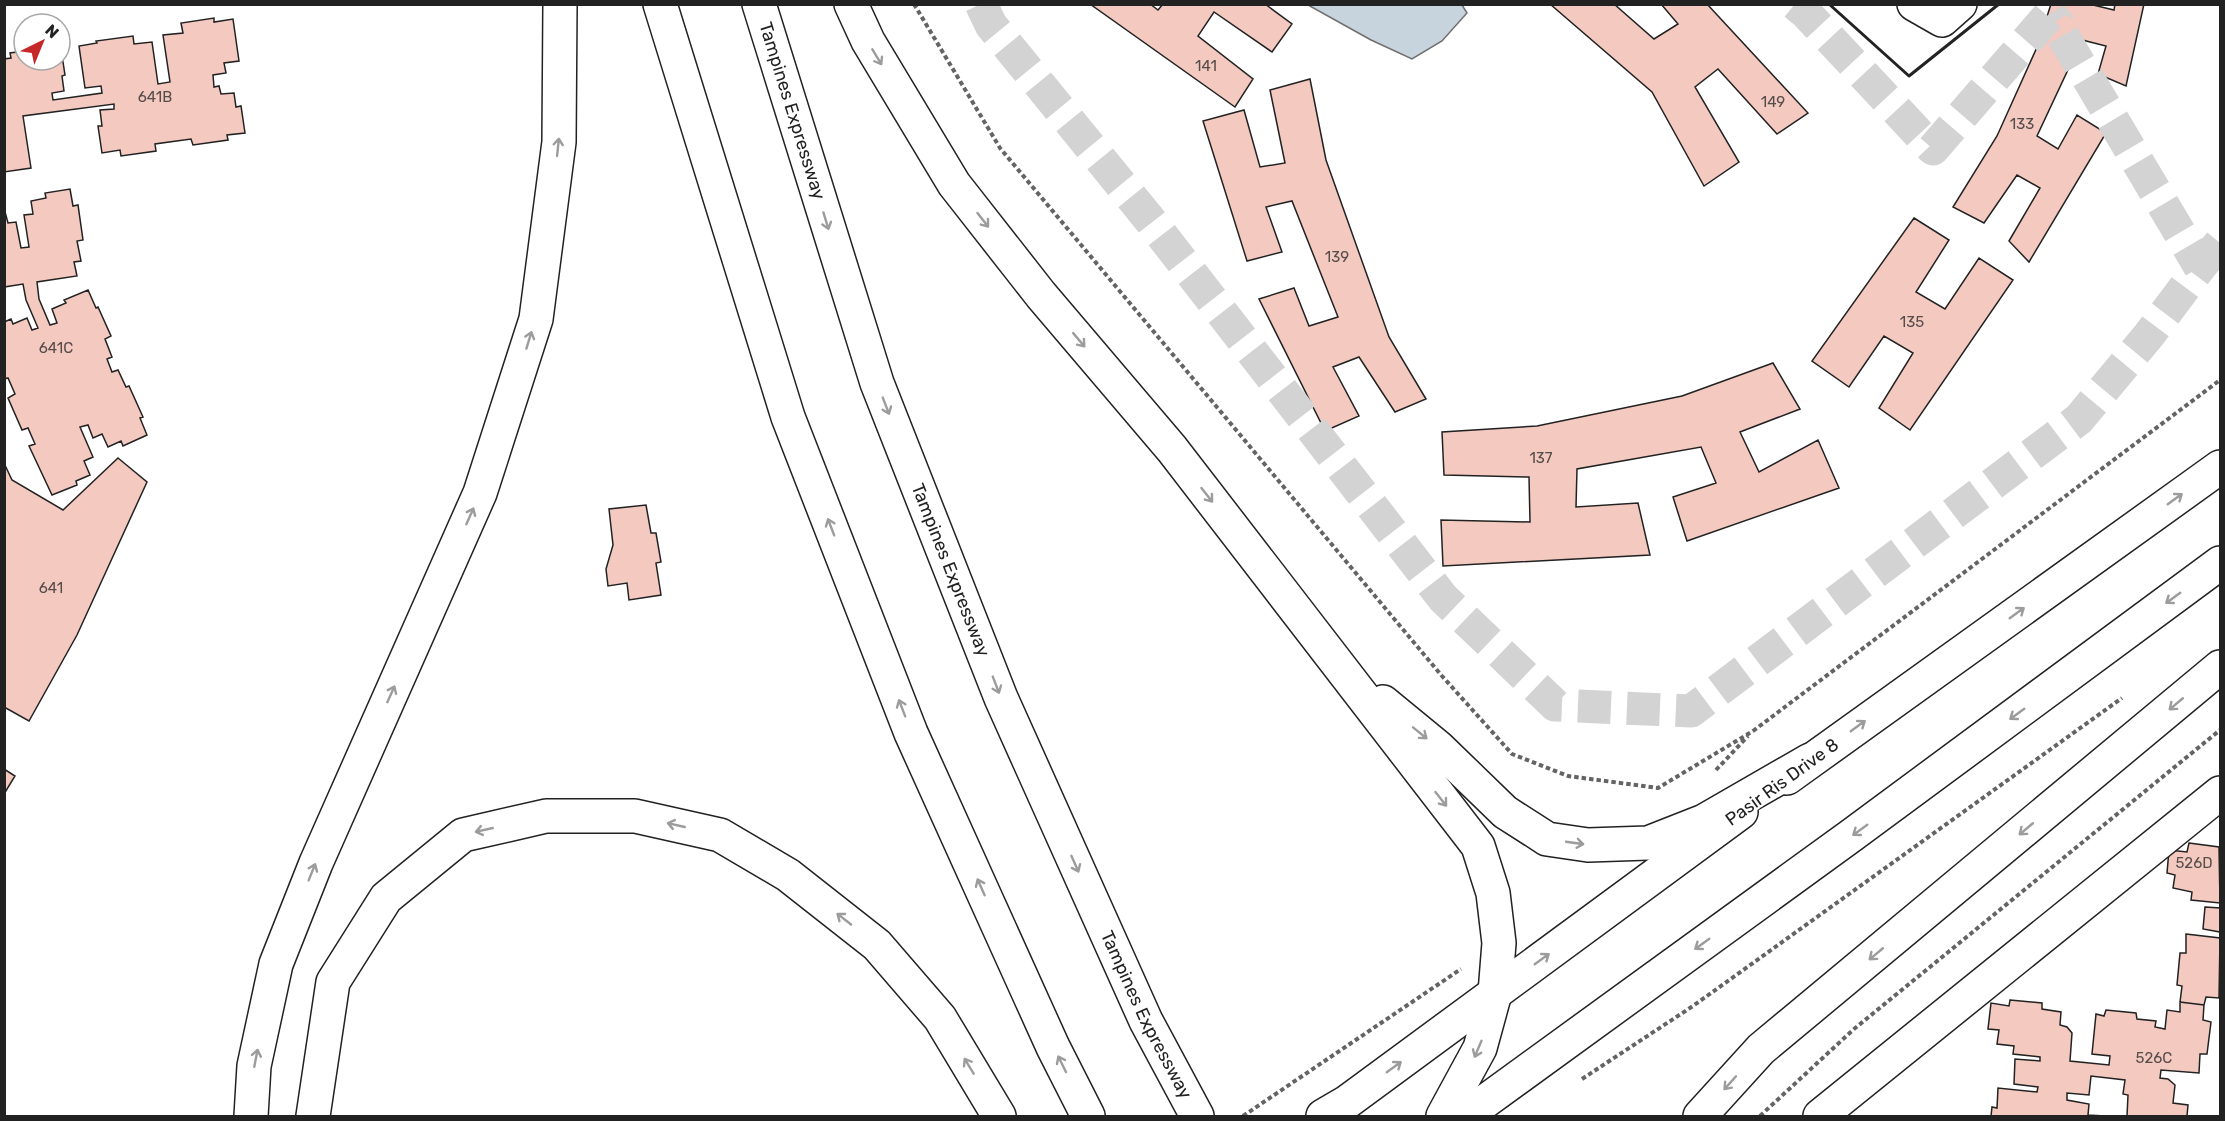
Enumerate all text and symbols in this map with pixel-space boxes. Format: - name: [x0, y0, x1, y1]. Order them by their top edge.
- north arrow: [12, 12, 72, 72]
- street label: Tampines Expressway: [754, 20, 830, 202]
- text: N: [41, 21, 63, 42]
- one-way arrow: [872, 48, 884, 65]
- house number: 141: [1195, 57, 1217, 75]
- house number: 641B: [138, 88, 172, 106]
- house number: 149: [1761, 93, 1785, 111]
- house number: 133: [2010, 115, 2034, 133]
- one-way arrow: [553, 138, 564, 158]
- one-way arrow: [821, 211, 832, 230]
- one-way arrow: [976, 212, 989, 228]
- house number: 139: [1325, 248, 1349, 266]
- house number: 135: [1900, 313, 1924, 331]
- one-way arrow: [524, 331, 535, 350]
- one-way arrow: [1072, 332, 1086, 347]
- house number: 641C: [39, 339, 73, 357]
- one-way arrow: [881, 396, 892, 415]
- house number: 137: [1529, 449, 1553, 467]
- street label: Tampines Expressway: [907, 480, 995, 660]
- one-way arrow: [1201, 487, 1214, 503]
- one-way arrow: [2167, 493, 2183, 505]
- one-way arrow: [465, 507, 476, 525]
- one-way arrow: [824, 518, 835, 537]
- house number: 641: [39, 579, 63, 597]
- one-way arrow: [2166, 591, 2182, 604]
- one-way arrow: [2008, 607, 2024, 619]
- one-way arrow: [991, 676, 1002, 694]
- one-way arrow: [386, 685, 397, 704]
- one-way arrow: [2168, 698, 2184, 711]
- one-way arrow: [895, 700, 906, 718]
- one-way arrow: [2009, 707, 2025, 720]
- one-way arrow: [1849, 720, 1866, 732]
- one-way arrow: [1412, 726, 1428, 739]
- street label: Pasir Ris Drive 8: [1721, 734, 1843, 830]
- one-way arrow: [1435, 791, 1448, 807]
- one-way arrow: [667, 819, 686, 831]
- one-way arrow: [2018, 822, 2034, 835]
- one-way arrow: [1852, 823, 1868, 836]
- one-way arrow: [475, 825, 494, 836]
- one-way arrow: [1565, 838, 1584, 849]
- one-way arrow: [1070, 854, 1081, 872]
- house number: 526D: [2175, 854, 2213, 872]
- one-way arrow: [307, 864, 318, 882]
- one-way arrow: [974, 878, 986, 896]
- one-way arrow: [836, 912, 852, 925]
- street label: Tampines Expressway: [1096, 927, 1197, 1103]
- one-way arrow: [1695, 938, 1711, 950]
- one-way arrow: [1868, 947, 1884, 960]
- one-way arrow: [1534, 952, 1550, 965]
- one-way arrow: [1472, 1040, 1483, 1058]
- one-way arrow: [251, 1049, 262, 1069]
- house number: 526C: [2136, 1049, 2172, 1067]
- one-way arrow: [1055, 1055, 1067, 1073]
- one-way arrow: [963, 1058, 975, 1075]
- one-way arrow: [1386, 1061, 1402, 1073]
- one-way arrow: [1723, 1075, 1737, 1090]

